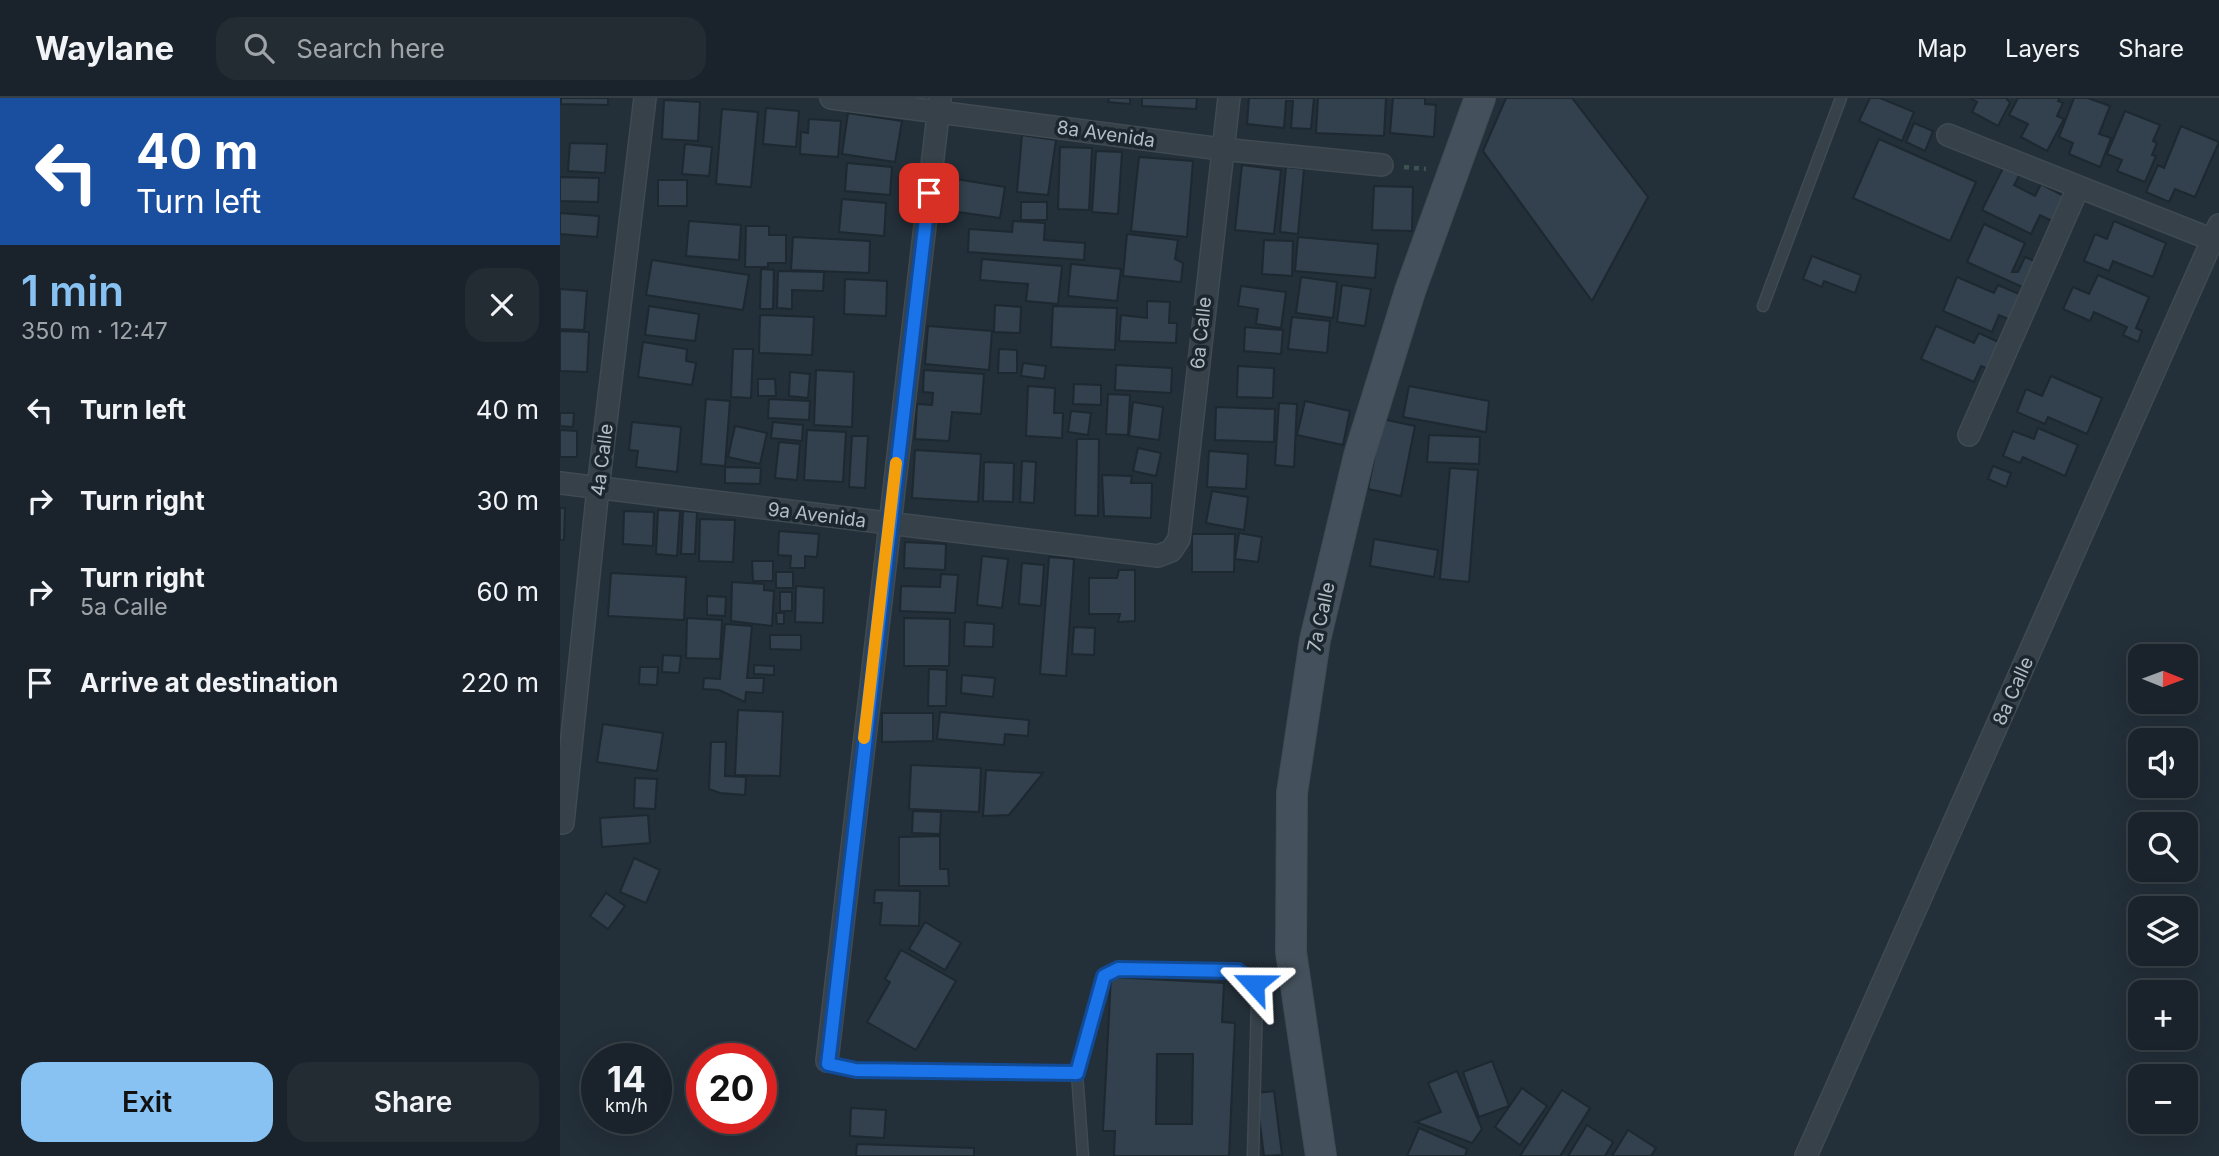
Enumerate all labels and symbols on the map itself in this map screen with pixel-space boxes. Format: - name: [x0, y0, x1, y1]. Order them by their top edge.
- street label: 8a Avenida: [1055, 116, 1157, 152]
- pin: [899, 163, 959, 223]
- street label: 6a Calle: [1186, 296, 1216, 370]
- street label: 4a Calle: [586, 422, 618, 498]
- street label: 9a Avenida: [766, 498, 868, 532]
- street label: 7a Calle: [1302, 580, 1340, 654]
- north arrow: [2128, 644, 2198, 714]
- street label: 8a Calle: [1988, 653, 2038, 729]
- position arrow: [1217, 947, 1291, 1021]
- speed limit sign: 20: [686, 1043, 777, 1134]

